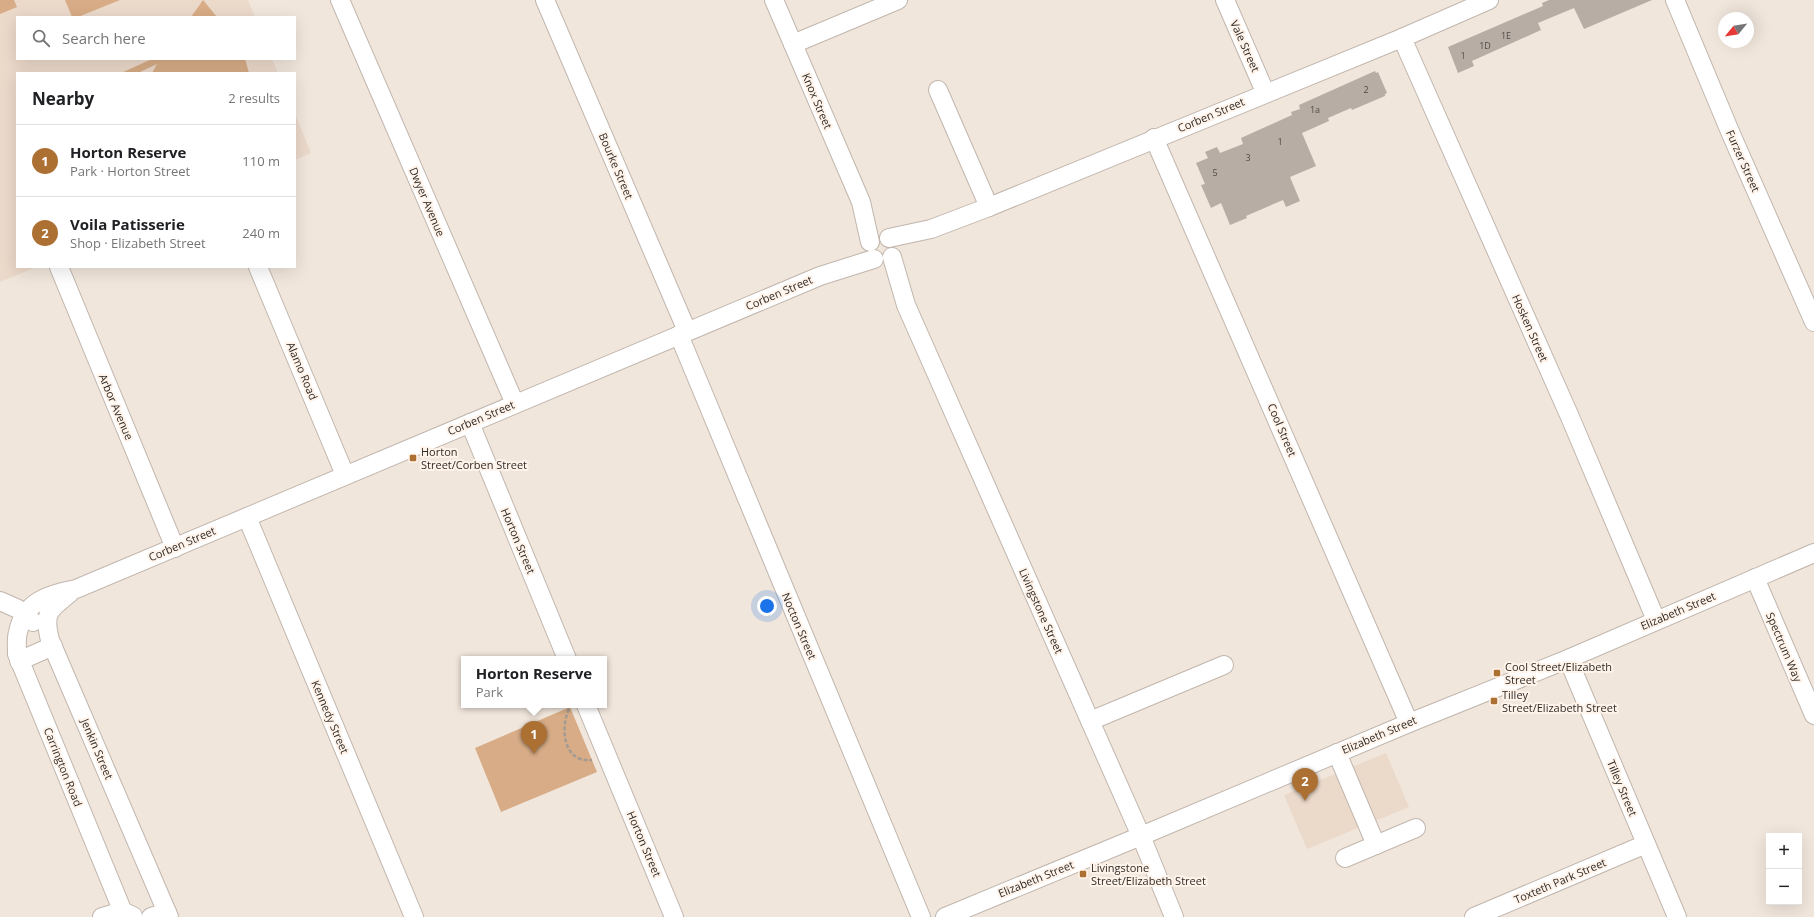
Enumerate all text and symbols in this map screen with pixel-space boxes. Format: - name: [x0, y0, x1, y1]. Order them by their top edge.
- north arrow: [1718, 12, 1754, 48]
- search box: [16, 16, 296, 60]
- street label: Vale Street: [1227, 18, 1264, 74]
- icon: search: [30, 27, 52, 49]
- text: Search here: [62, 28, 146, 48]
- house number: 1E: [1501, 29, 1511, 42]
- house number: 1D: [1479, 39, 1491, 52]
- house number: 1: [1460, 49, 1466, 62]
- street label: Knox Street: [799, 71, 836, 131]
- house number: 2: [1363, 83, 1369, 96]
- text: Nearby: [32, 87, 94, 110]
- text: 2 results: [228, 89, 280, 107]
- street label: Corben Street: [1175, 94, 1247, 135]
- house number: 1a: [1310, 103, 1320, 116]
- street label: Furzer Street: [1723, 127, 1764, 194]
- street label: Bourke Street: [596, 130, 637, 201]
- house number: 1: [1277, 135, 1283, 148]
- text: Horton Reserve: [70, 142, 186, 162]
- house number: 3: [1245, 151, 1251, 164]
- text: 1: [41, 152, 49, 170]
- text: 110 m: [242, 152, 280, 170]
- text: Park · Horton Street: [70, 162, 190, 180]
- street label: Dwyer Avenue: [406, 165, 449, 239]
- house number: 5: [1212, 166, 1218, 179]
- text: Voila Patisserie: [70, 214, 185, 234]
- text: 2: [41, 224, 49, 242]
- text: 240 m: [242, 224, 280, 242]
- text: Shop · Elizabeth Street: [70, 234, 206, 252]
- street label: Corben Street: [743, 272, 815, 313]
- street label: Hosken Street: [1509, 292, 1552, 364]
- street label: Alamo Road: [283, 339, 321, 402]
- street label: Arbor Avenue: [96, 371, 137, 442]
- street label: Corben Street: [445, 397, 517, 438]
- street label: Cool Street: [1265, 401, 1300, 459]
- place label: Horton Street/Corben Street: [421, 444, 527, 472]
- marker: Horton Street/Corben Street: [408, 453, 418, 463]
- street label: Horton Street: [498, 506, 539, 576]
- street label: Corben Street: [146, 523, 218, 564]
- street label: Livingstone Street: [1016, 566, 1067, 656]
- street label: Elizabeth Street: [1638, 588, 1718, 633]
- street label: Nocton Street: [779, 590, 820, 661]
- your location: [757, 596, 777, 616]
- street label: Spectrum Way: [1763, 610, 1806, 684]
- popup: [461, 656, 607, 708]
- place label: Cool Street/Elizabeth Street: [1505, 659, 1612, 687]
- text: Horton Reserve: [476, 663, 592, 683]
- marker: Cool Street/Elizabeth Street: [1492, 668, 1502, 678]
- street label: Kennedy Street: [308, 678, 353, 756]
- text: Park: [476, 683, 503, 701]
- place label: Tilley Street/Elizabeth Street: [1502, 687, 1617, 715]
- marker: Tilley Street/Elizabeth Street: [1489, 696, 1499, 706]
- street label: Elizabeth Street: [1339, 712, 1419, 757]
- street label: Jenkin Street: [78, 715, 117, 782]
- pin: 1: [521, 721, 547, 754]
- street label: Carrington Road: [41, 725, 86, 809]
- street label: Tilley Street: [1604, 757, 1641, 818]
- pin: 2: [1292, 768, 1318, 801]
- street label: Horton Street: [624, 809, 665, 879]
- map controls: [1766, 833, 1802, 905]
- button: +: [1766, 833, 1802, 869]
- street label: Toxteth Park Street: [1511, 854, 1608, 907]
- street label: Elizabeth Street: [996, 857, 1076, 900]
- place label: Livingstone Street/Elizabeth Street: [1091, 860, 1206, 888]
- marker: Livingstone Street/Elizabeth Street: [1078, 869, 1088, 879]
- button: −: [1766, 869, 1802, 905]

